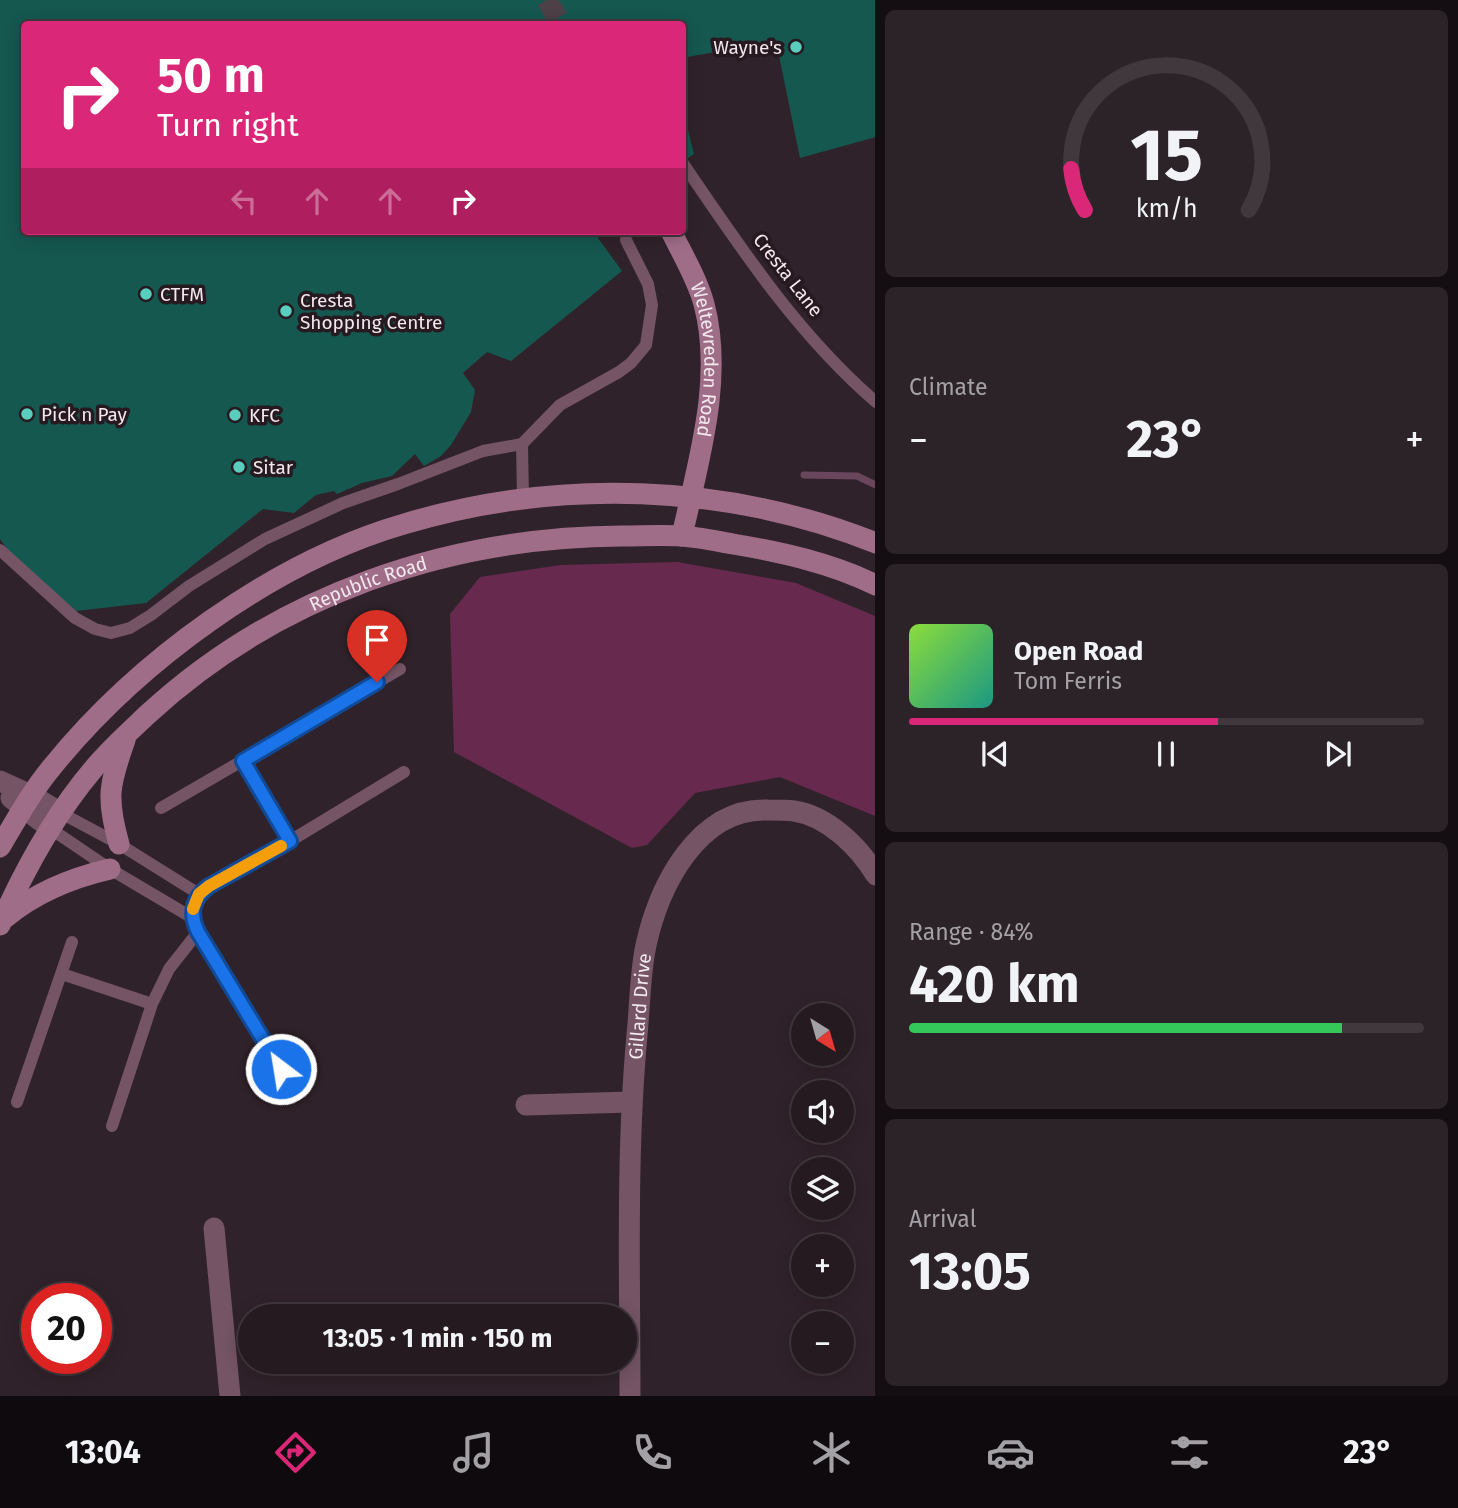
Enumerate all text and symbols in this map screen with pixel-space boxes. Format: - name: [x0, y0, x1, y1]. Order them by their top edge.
- place label: Wayne's: [713, 36, 782, 59]
- marker: Wayne's: [788, 39, 804, 55]
- text: 50 m: [157, 46, 265, 105]
- icon: right: [42, 49, 133, 140]
- text: Turn right: [157, 106, 299, 144]
- text: 15: [1130, 112, 1203, 199]
- icon: left: [225, 182, 263, 220]
- icon: ahead: [298, 182, 336, 220]
- icon: ahead: [371, 182, 409, 220]
- icon: right: [444, 182, 482, 220]
- text: km/h: [1136, 193, 1197, 223]
- street label: Cresta Lane: [748, 229, 828, 321]
- street label: Weltevreden Road: [686, 279, 723, 439]
- place label: CTFM: [160, 283, 204, 306]
- marker: CTFM: [138, 286, 154, 302]
- place label: Cresta Shopping Centre: [300, 289, 442, 334]
- marker: Cresta Shopping Centre: [278, 303, 294, 319]
- text: Climate: [909, 373, 988, 401]
- place label: Pick n Pay: [41, 403, 127, 426]
- place label: KFC: [249, 404, 280, 427]
- marker: Pick n Pay: [19, 406, 35, 422]
- marker: KFC: [227, 407, 243, 423]
- text: 23°: [1126, 408, 1207, 471]
- text: −: [909, 417, 928, 463]
- text: +: [1405, 417, 1424, 463]
- place label: Sitar: [253, 456, 294, 479]
- marker: Sitar: [231, 459, 247, 475]
- street label: Republic Road: [305, 551, 429, 615]
- pin: [347, 610, 407, 682]
- icon: arrive: [358, 621, 396, 659]
- text: Open Road: [1014, 636, 1143, 667]
- text: Tom Ferris: [1014, 667, 1122, 695]
- icon: previous: [976, 735, 1014, 773]
- icon: pause: [1147, 735, 1185, 773]
- icon: next: [1319, 735, 1357, 773]
- text: Range · 84%: [909, 918, 1034, 946]
- street label: Gillard Drive: [623, 951, 656, 1060]
- text: 420 km: [909, 953, 1080, 1016]
- north arrow: [791, 1003, 854, 1066]
- map controls: [791, 1003, 854, 1374]
- position arrow: [244, 1032, 318, 1106]
- button: sound: [791, 1080, 854, 1143]
- button: layers: [791, 1157, 854, 1220]
- text: Arrival: [909, 1205, 976, 1233]
- button: +: [791, 1234, 854, 1297]
- text: 13:05: [909, 1240, 1031, 1303]
- speed limit sign: 20: [21, 1283, 112, 1374]
- button: −: [791, 1311, 854, 1374]
- text: 13:05 · 1 min · 150 m: [323, 1323, 552, 1354]
- icon: directions: [271, 1428, 320, 1477]
- icon: music: [449, 1428, 498, 1477]
- icon: phone: [628, 1428, 677, 1477]
- icon: climate: [807, 1428, 856, 1477]
- icon: car: [986, 1428, 1035, 1477]
- icon: filters: [1165, 1428, 1214, 1477]
- text: 13:04: [65, 1433, 141, 1471]
- text: 23°: [1343, 1433, 1393, 1471]

